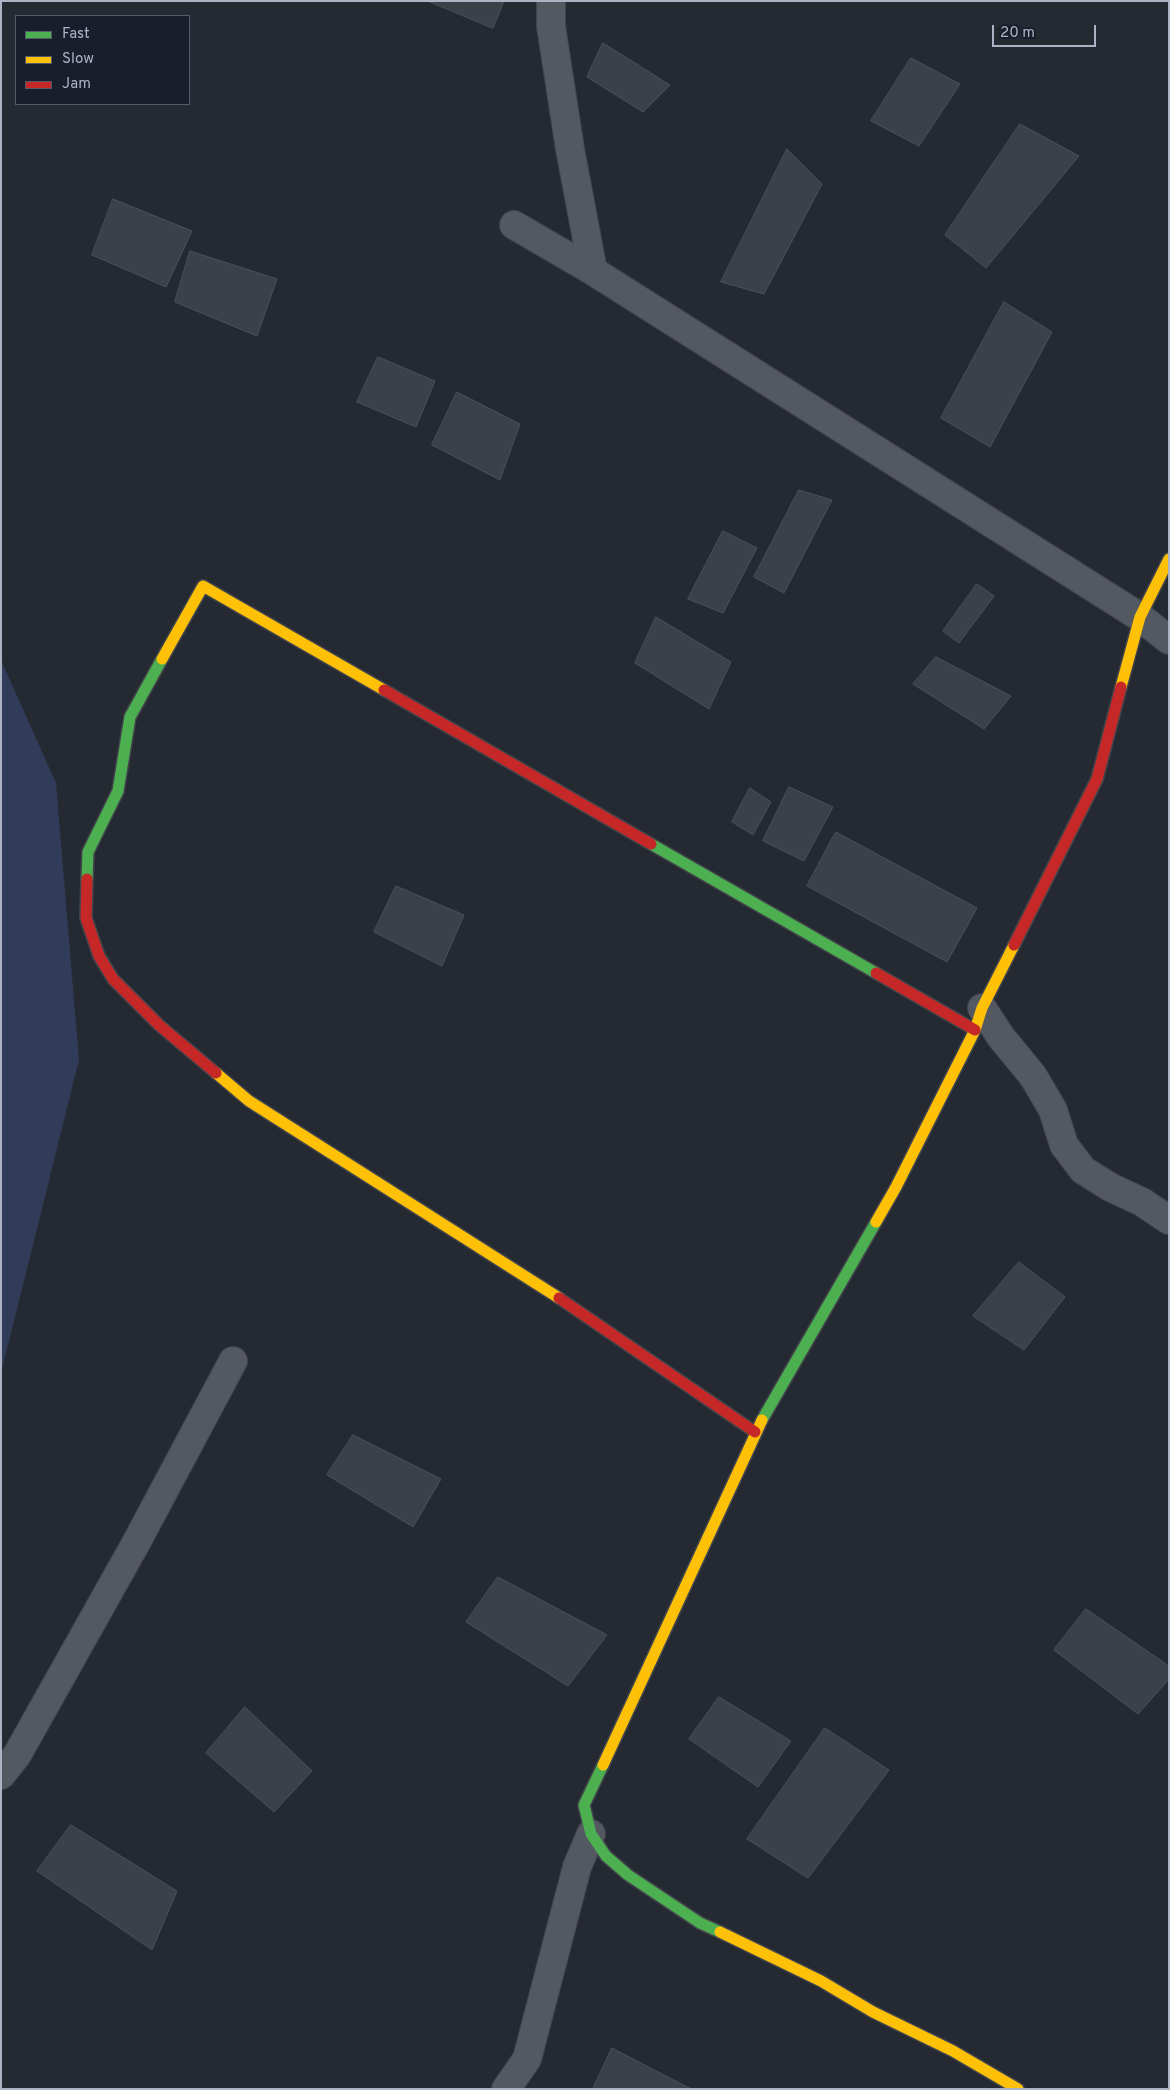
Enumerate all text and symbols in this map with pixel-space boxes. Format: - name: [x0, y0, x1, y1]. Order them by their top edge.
- legend: [15, 15, 190, 105]
- scale bar: [995, 15, 1099, 47]
- text: 20 m: [1000, 24, 1035, 43]
- text: Fast: [62, 25, 90, 44]
- text: Slow: [62, 50, 94, 69]
- text: Jam: [62, 75, 91, 94]

